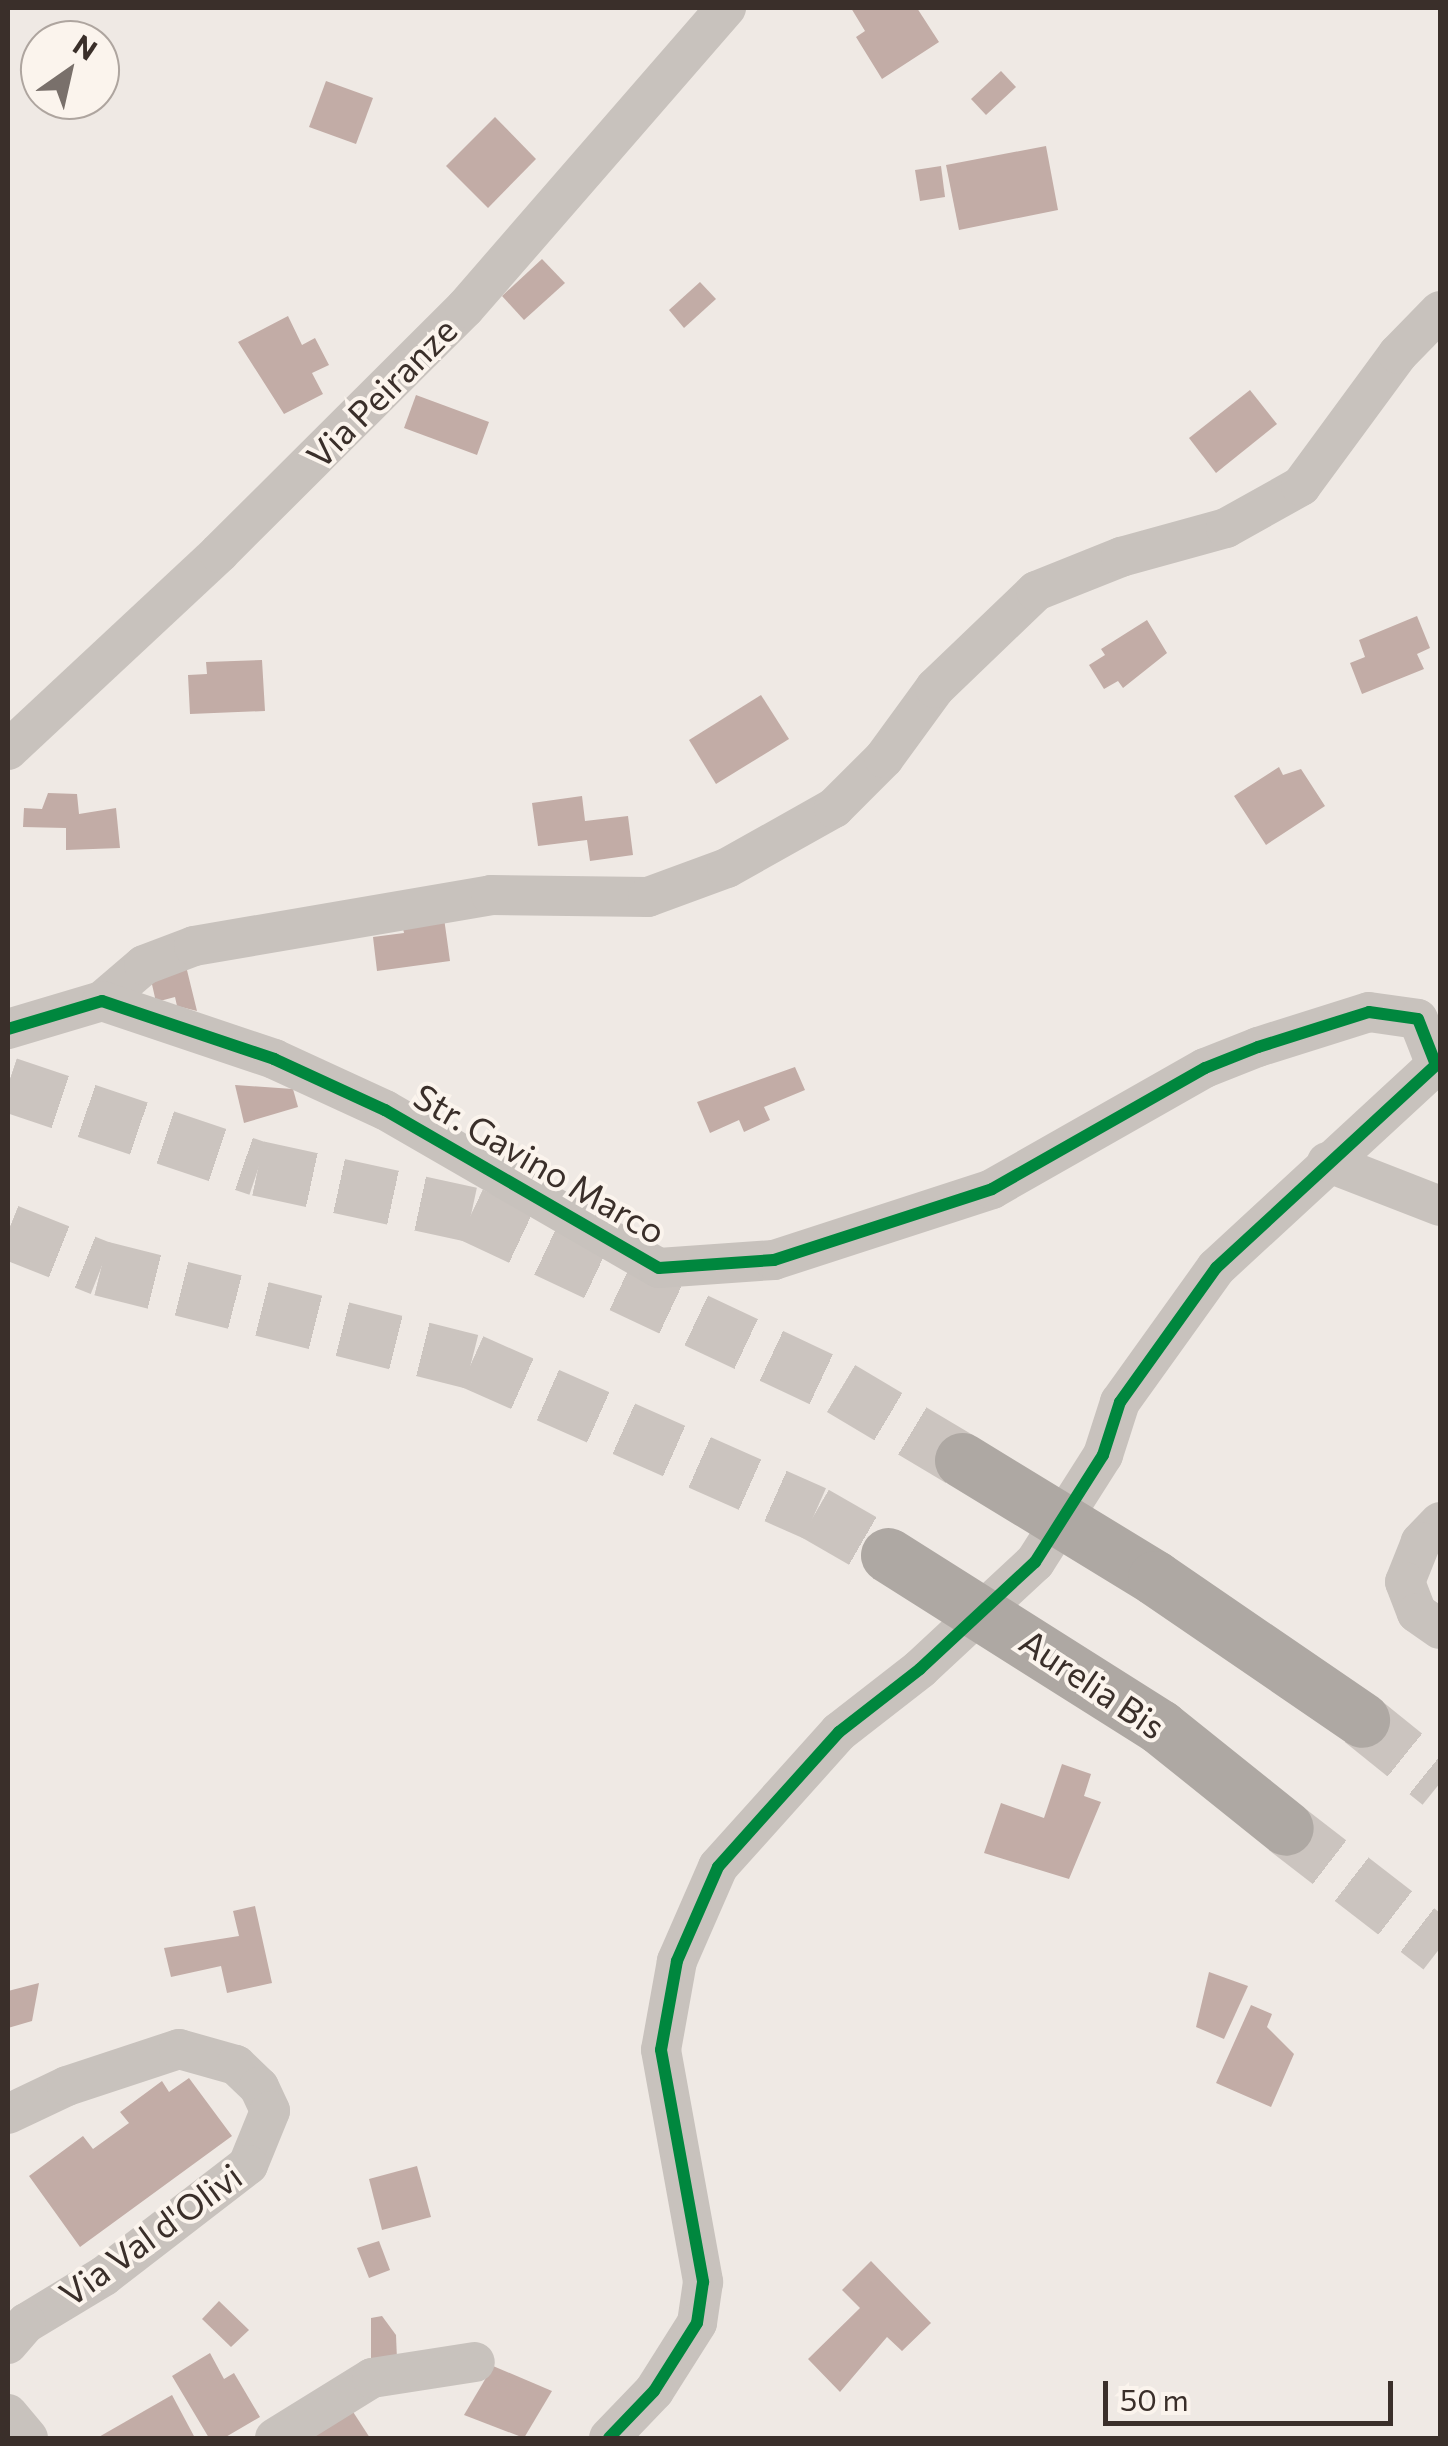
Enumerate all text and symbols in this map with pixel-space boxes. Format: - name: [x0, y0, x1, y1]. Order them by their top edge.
- north arrow: [20, 20, 120, 120]
- text: N: [67, 27, 104, 67]
- street label: Via Peiranze: [297, 308, 465, 476]
- street label: Str. Gavino Marco: [407, 1074, 673, 1252]
- street label: Aurelia Bis: [1013, 1619, 1173, 1747]
- street label: Via Val d'Olivi: [51, 2154, 249, 2314]
- scale bar: [1108, 2361, 1398, 2423]
- text: 50 m: [1120, 2380, 1189, 2417]

